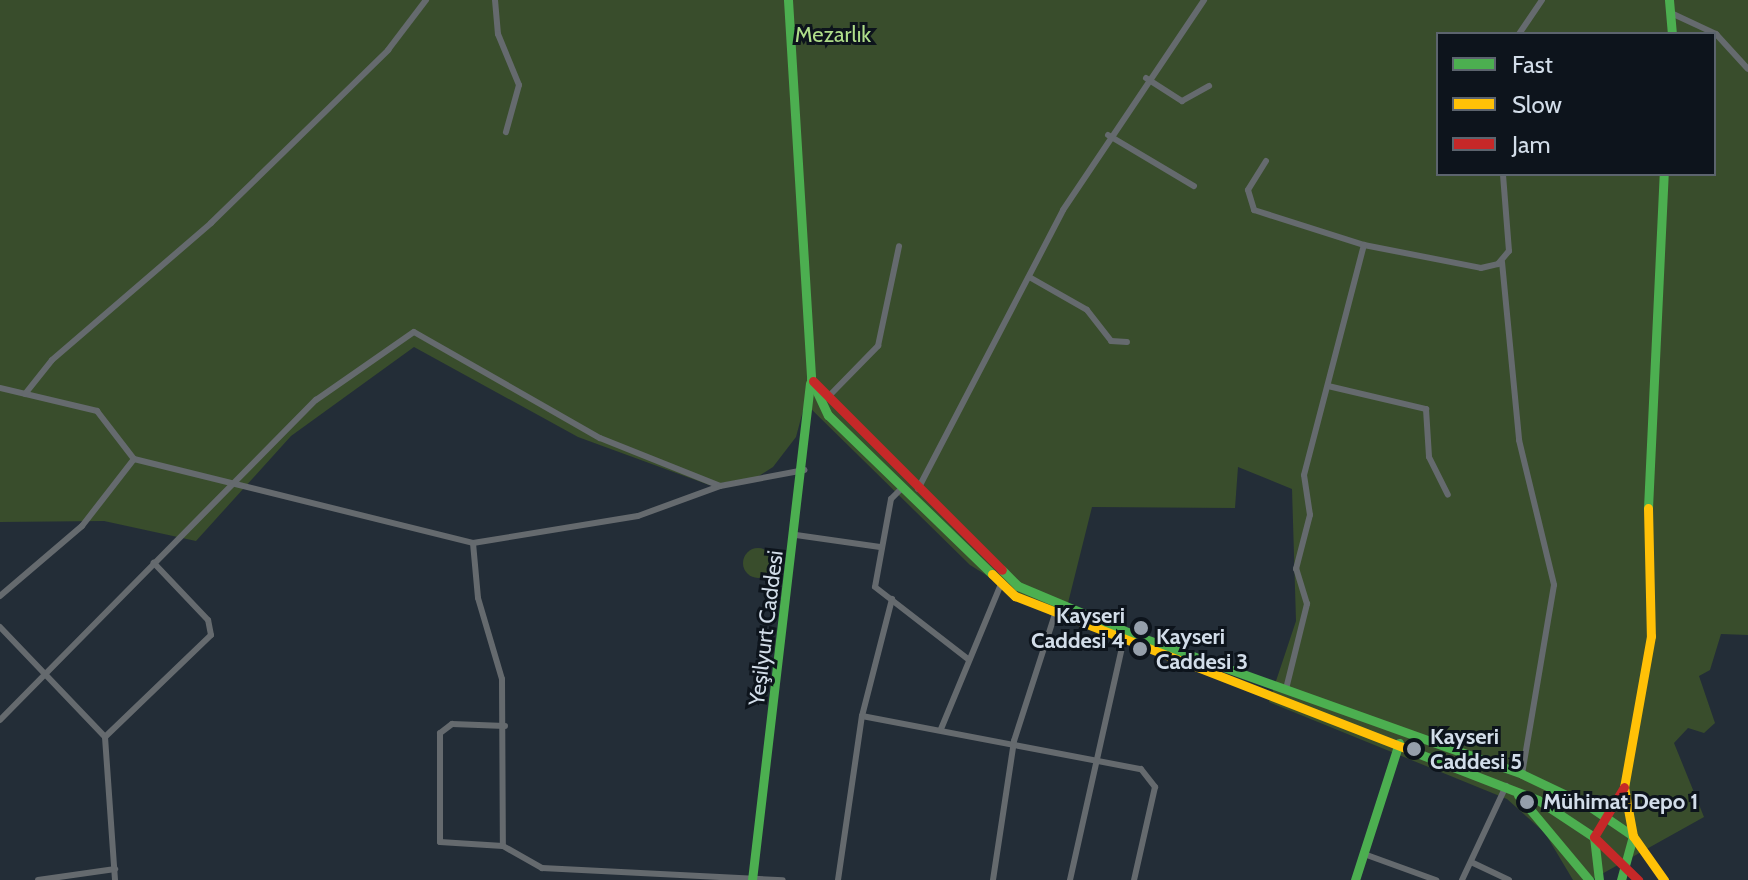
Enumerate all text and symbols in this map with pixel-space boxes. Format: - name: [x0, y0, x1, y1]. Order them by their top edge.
- park label: Mezarlık: [795, 22, 871, 48]
- legend: [1436, 32, 1716, 176]
- text: Fast: [1512, 50, 1553, 79]
- text: Slow: [1512, 90, 1562, 119]
- text: Jam: [1512, 130, 1550, 159]
- street label: Yeşilyurt Caddesi: [743, 549, 789, 707]
- place label: Kayseri Caddesi 4: [1031, 602, 1125, 654]
- marker: Kayseri Caddesi 4: [1132, 619, 1150, 637]
- place label: Kayseri Caddesi 3: [1156, 623, 1248, 674]
- marker: Kayseri Caddesi 3: [1131, 640, 1149, 658]
- place label: Kayseri Caddesi 5: [1430, 723, 1522, 774]
- marker: Kayseri Caddesi 5: [1405, 740, 1423, 758]
- place label: Mühimat Depo 1: [1543, 789, 1698, 815]
- marker: Mühimat Depo 1: [1518, 793, 1536, 811]

